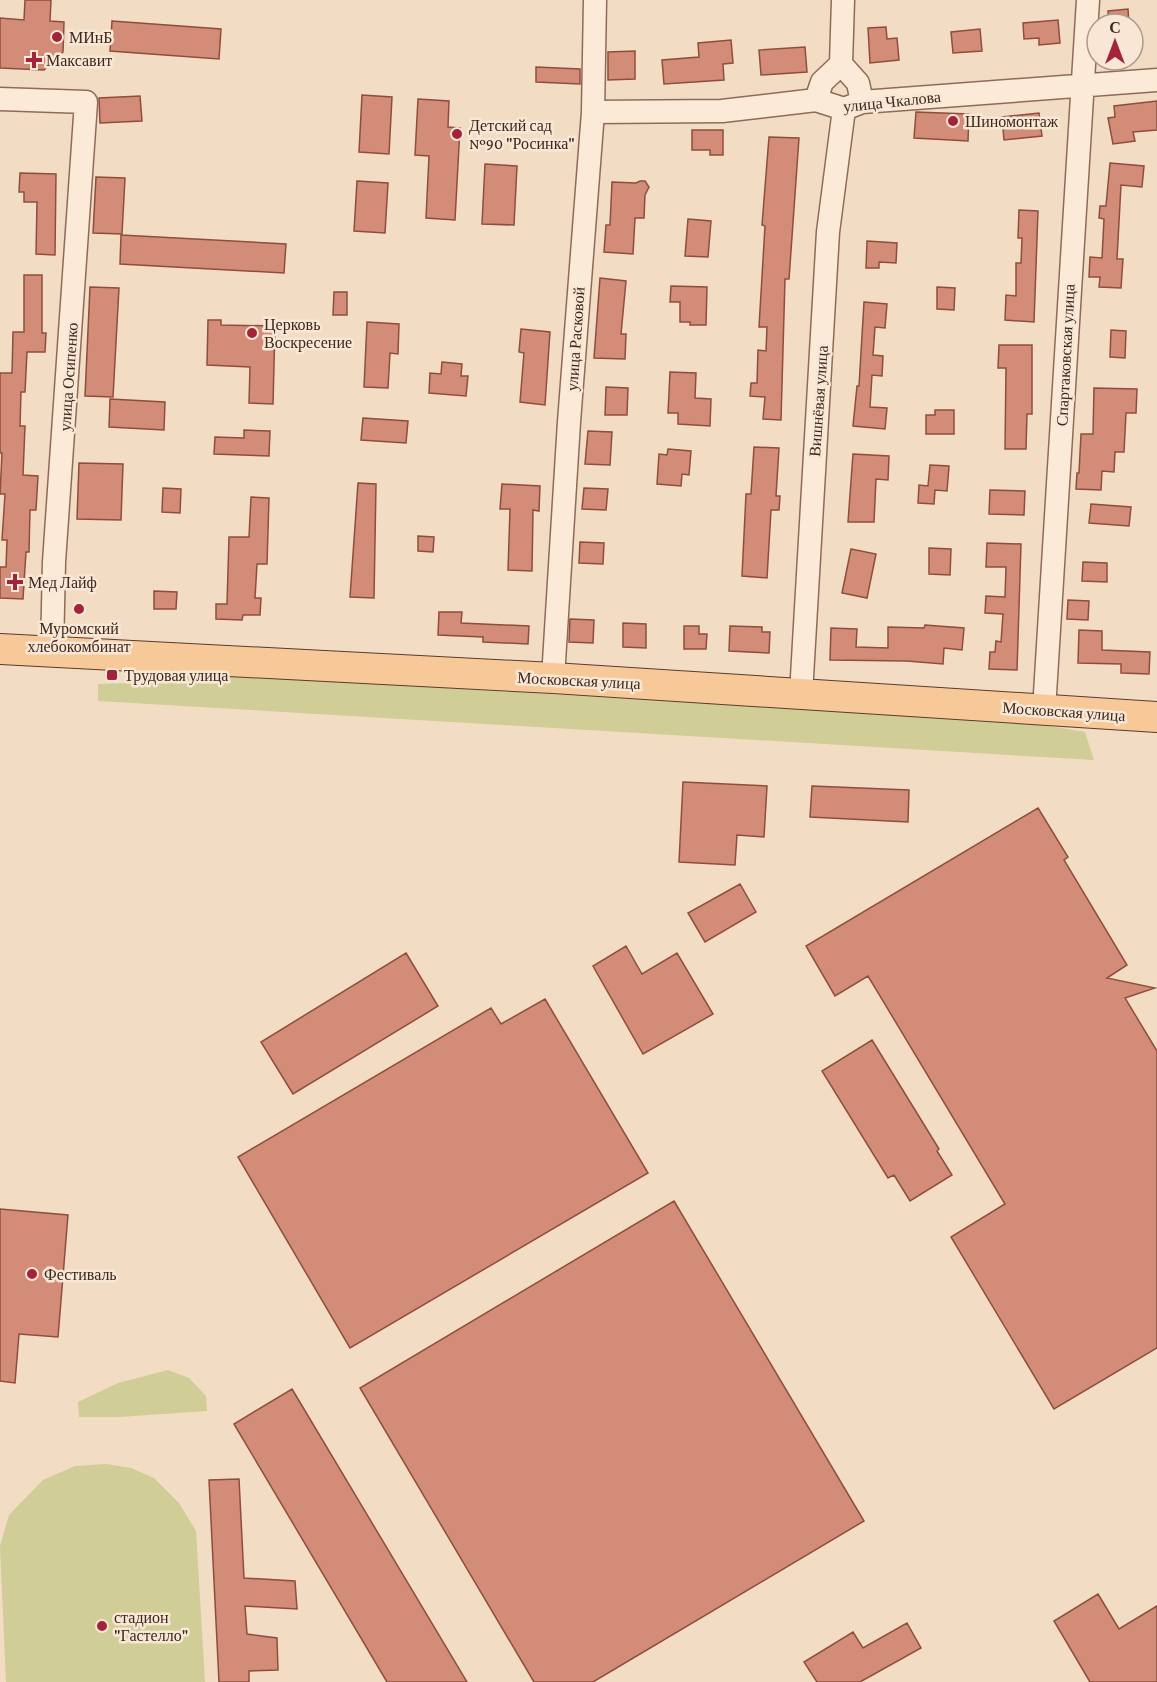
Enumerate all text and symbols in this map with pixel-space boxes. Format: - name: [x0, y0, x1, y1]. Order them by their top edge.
- north arrow: [1085, 12, 1145, 72]
- text: С: [1109, 19, 1121, 36]
- place label: МИнБ: [69, 29, 113, 46]
- marker: МИнБ: [50, 30, 64, 44]
- place label: Максавит: [46, 52, 112, 69]
- marker: Максавит: [27, 53, 41, 67]
- street label: улица Чкалова: [842, 88, 942, 116]
- place label: Шиномонтаж: [965, 113, 1059, 130]
- marker: Шиномонтаж: [946, 114, 960, 128]
- place label: Детский сад №90 "Росинка": [469, 117, 575, 152]
- marker: Детский сад №90 "Росинка": [450, 127, 464, 141]
- street label: Спартаковская улица: [1053, 283, 1079, 427]
- street label: улица Расковой: [563, 286, 589, 392]
- place label: Церковь Воскресение: [264, 316, 352, 352]
- street label: улица Осипенко: [56, 322, 82, 432]
- marker: Церковь Воскресение: [245, 326, 259, 340]
- street label: Вишнёвая улица: [806, 345, 832, 457]
- marker: Мед Лайф: [6, 573, 24, 591]
- place label: Мед Лайф: [28, 574, 97, 592]
- marker: Муромский хлебокомбинат: [72, 602, 86, 616]
- place label: Муромский хлебокомбинат: [28, 620, 130, 655]
- place label: Трудовая улица: [124, 667, 228, 685]
- marker: Трудовая улица: [105, 668, 119, 682]
- street label: Московская улица: [517, 669, 641, 693]
- street label: Московская улица: [1002, 699, 1126, 725]
- place label: Фестиваль: [44, 1266, 117, 1283]
- marker: Фестиваль: [25, 1267, 39, 1281]
- place label: стадион "Гастелло": [114, 1609, 188, 1644]
- marker: стадион "Гастелло": [95, 1619, 109, 1633]

